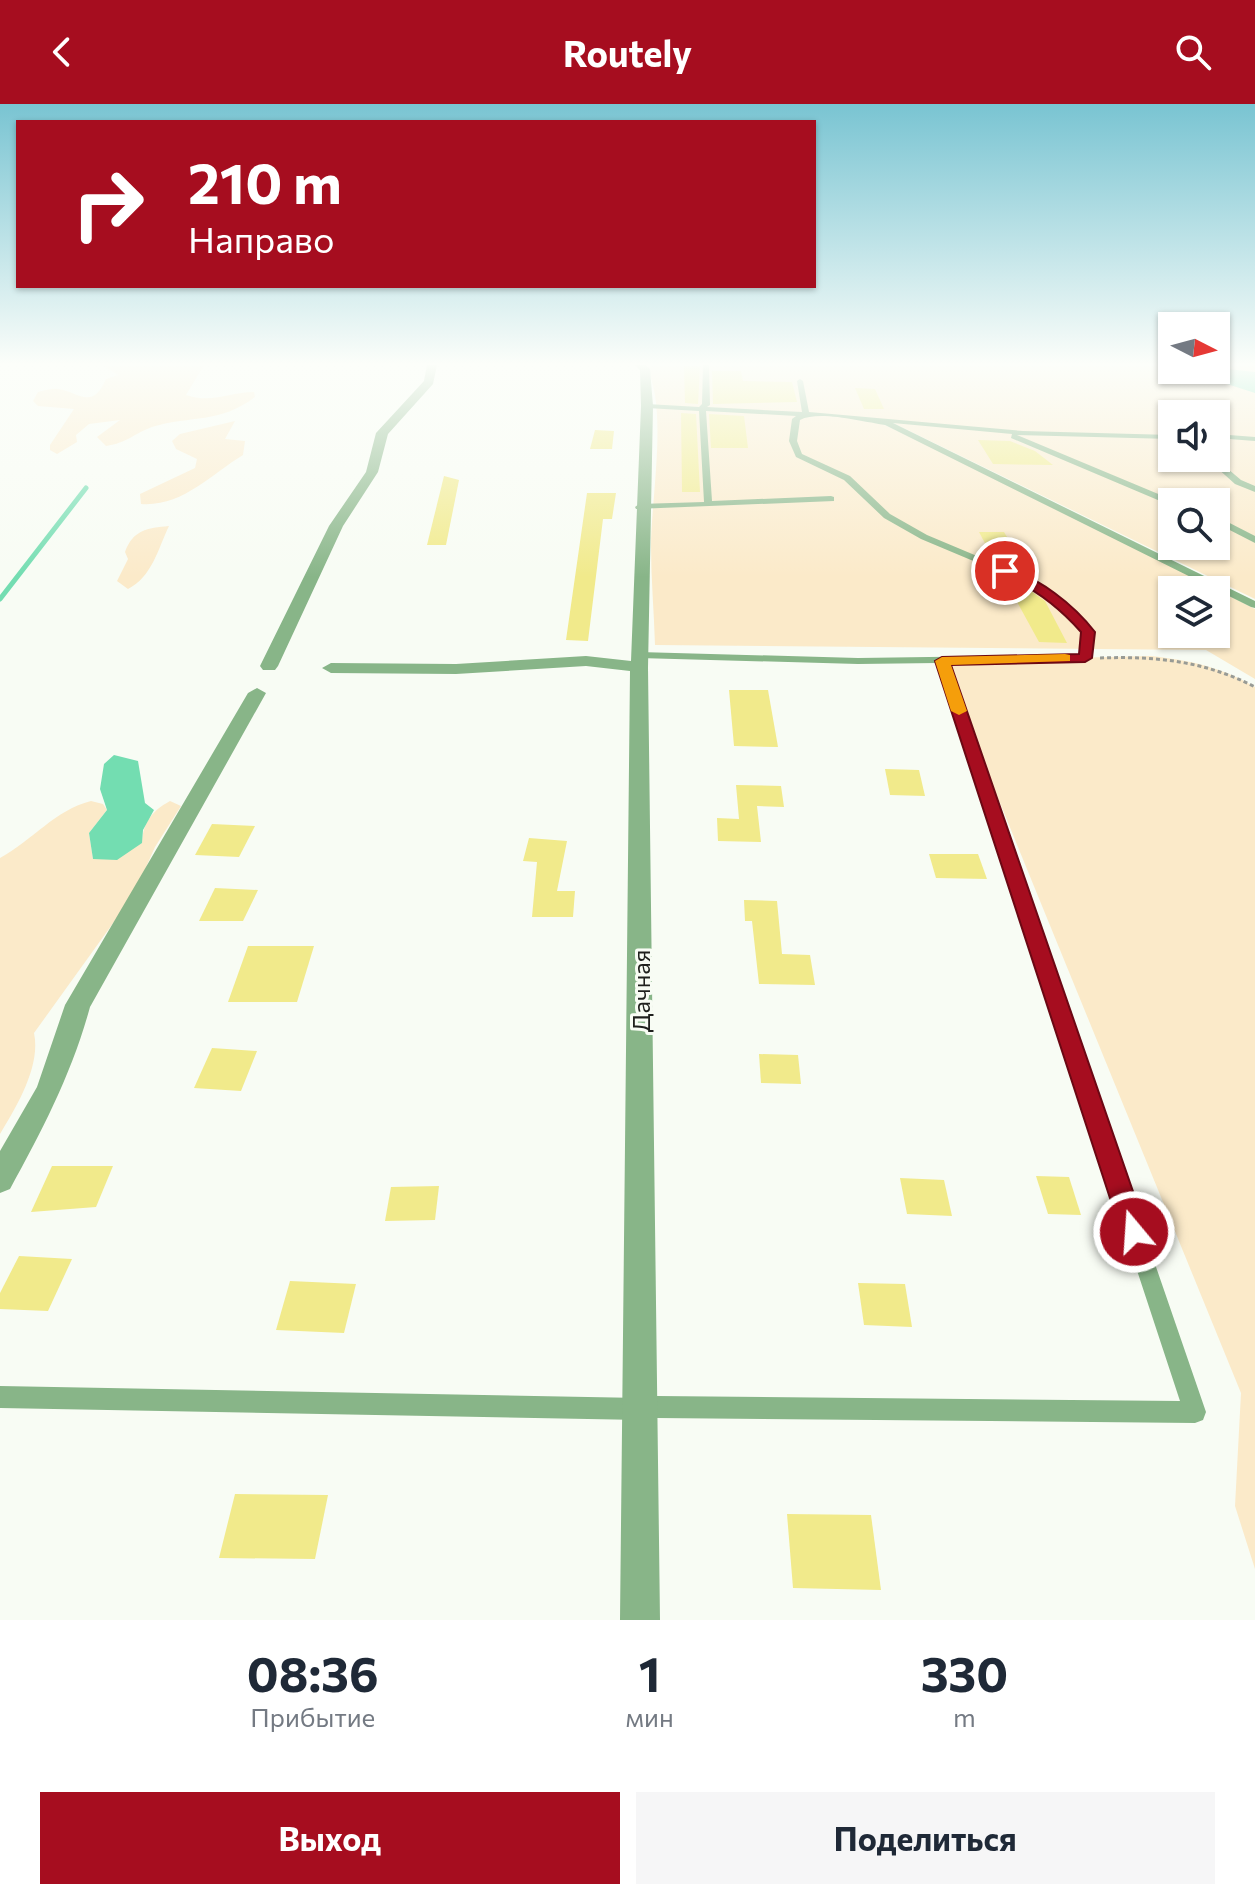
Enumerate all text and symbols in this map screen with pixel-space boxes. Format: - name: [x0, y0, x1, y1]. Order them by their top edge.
- icon: back: [40, 30, 84, 74]
- text: Routely: [563, 30, 692, 74]
- icon: search: [1171, 30, 1215, 74]
- text: 210 m: [188, 147, 342, 216]
- icon: right: [56, 152, 160, 256]
- text: Направо: [188, 216, 334, 260]
- north arrow: [1158, 312, 1230, 384]
- map controls: [1158, 312, 1230, 648]
- button: sound: [1158, 400, 1230, 472]
- button: search: [1158, 488, 1230, 560]
- pin: [971, 537, 1039, 605]
- icon: arrive: [983, 549, 1027, 593]
- button: layers: [1158, 576, 1230, 648]
- street label: Дачная: [626, 950, 655, 1032]
- position arrow: [1092, 1190, 1176, 1274]
- text: 08:36: [247, 1643, 379, 1702]
- text: 1: [639, 1643, 661, 1702]
- text: 330: [921, 1643, 1008, 1702]
- text: Прибытие: [250, 1701, 375, 1732]
- text: мин: [626, 1701, 674, 1732]
- text: m: [953, 1701, 976, 1732]
- button: Выход: [40, 1792, 620, 1884]
- button: Поделиться: [636, 1792, 1215, 1884]

